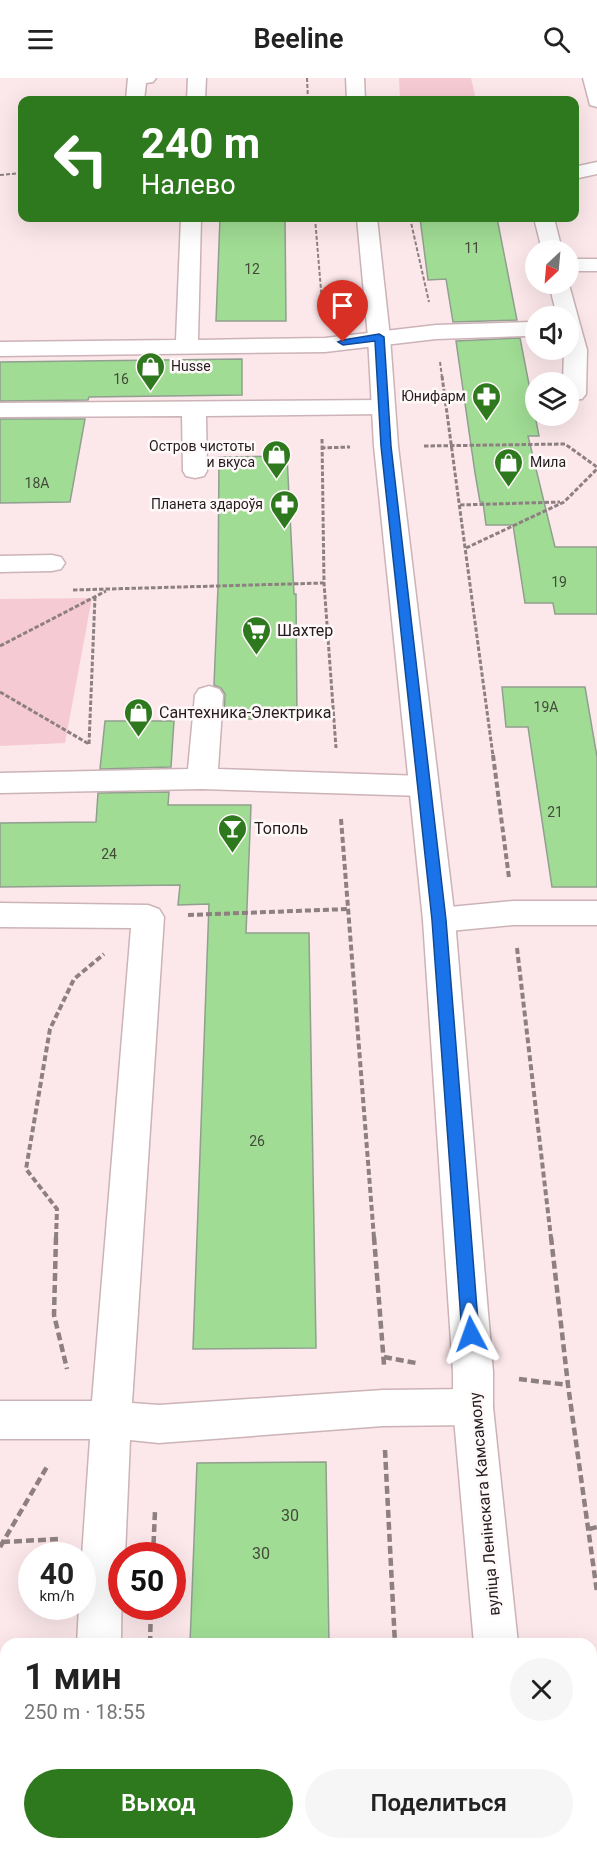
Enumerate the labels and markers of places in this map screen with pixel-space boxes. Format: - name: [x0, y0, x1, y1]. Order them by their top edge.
- pin: [317, 280, 368, 342]
- shop icon: Husse: [134, 350, 166, 392]
- place label: Husse: [171, 358, 211, 374]
- pharmacy icon: Юнифарм: [471, 380, 503, 422]
- place label: Юнифарм: [401, 388, 466, 404]
- place label: Остров чистоты и вкуса: [149, 438, 255, 470]
- shop icon: Остров чистоты и вкуса: [260, 438, 292, 480]
- shop icon: Мила: [493, 446, 525, 488]
- place label: Мила: [530, 454, 566, 470]
- pharmacy icon: Планета здароўя: [268, 488, 300, 530]
- place label: Планета здароўя: [151, 496, 263, 512]
- supermarket icon: Шахтер: [240, 614, 272, 656]
- place label: Шахтер: [277, 621, 333, 640]
- shop icon: Сантехника-Электрика: [122, 696, 154, 738]
- place label: Сантехника-Электрика: [159, 703, 331, 722]
- bar icon: Тополь: [217, 812, 249, 854]
- place label: Тополь: [254, 819, 308, 838]

